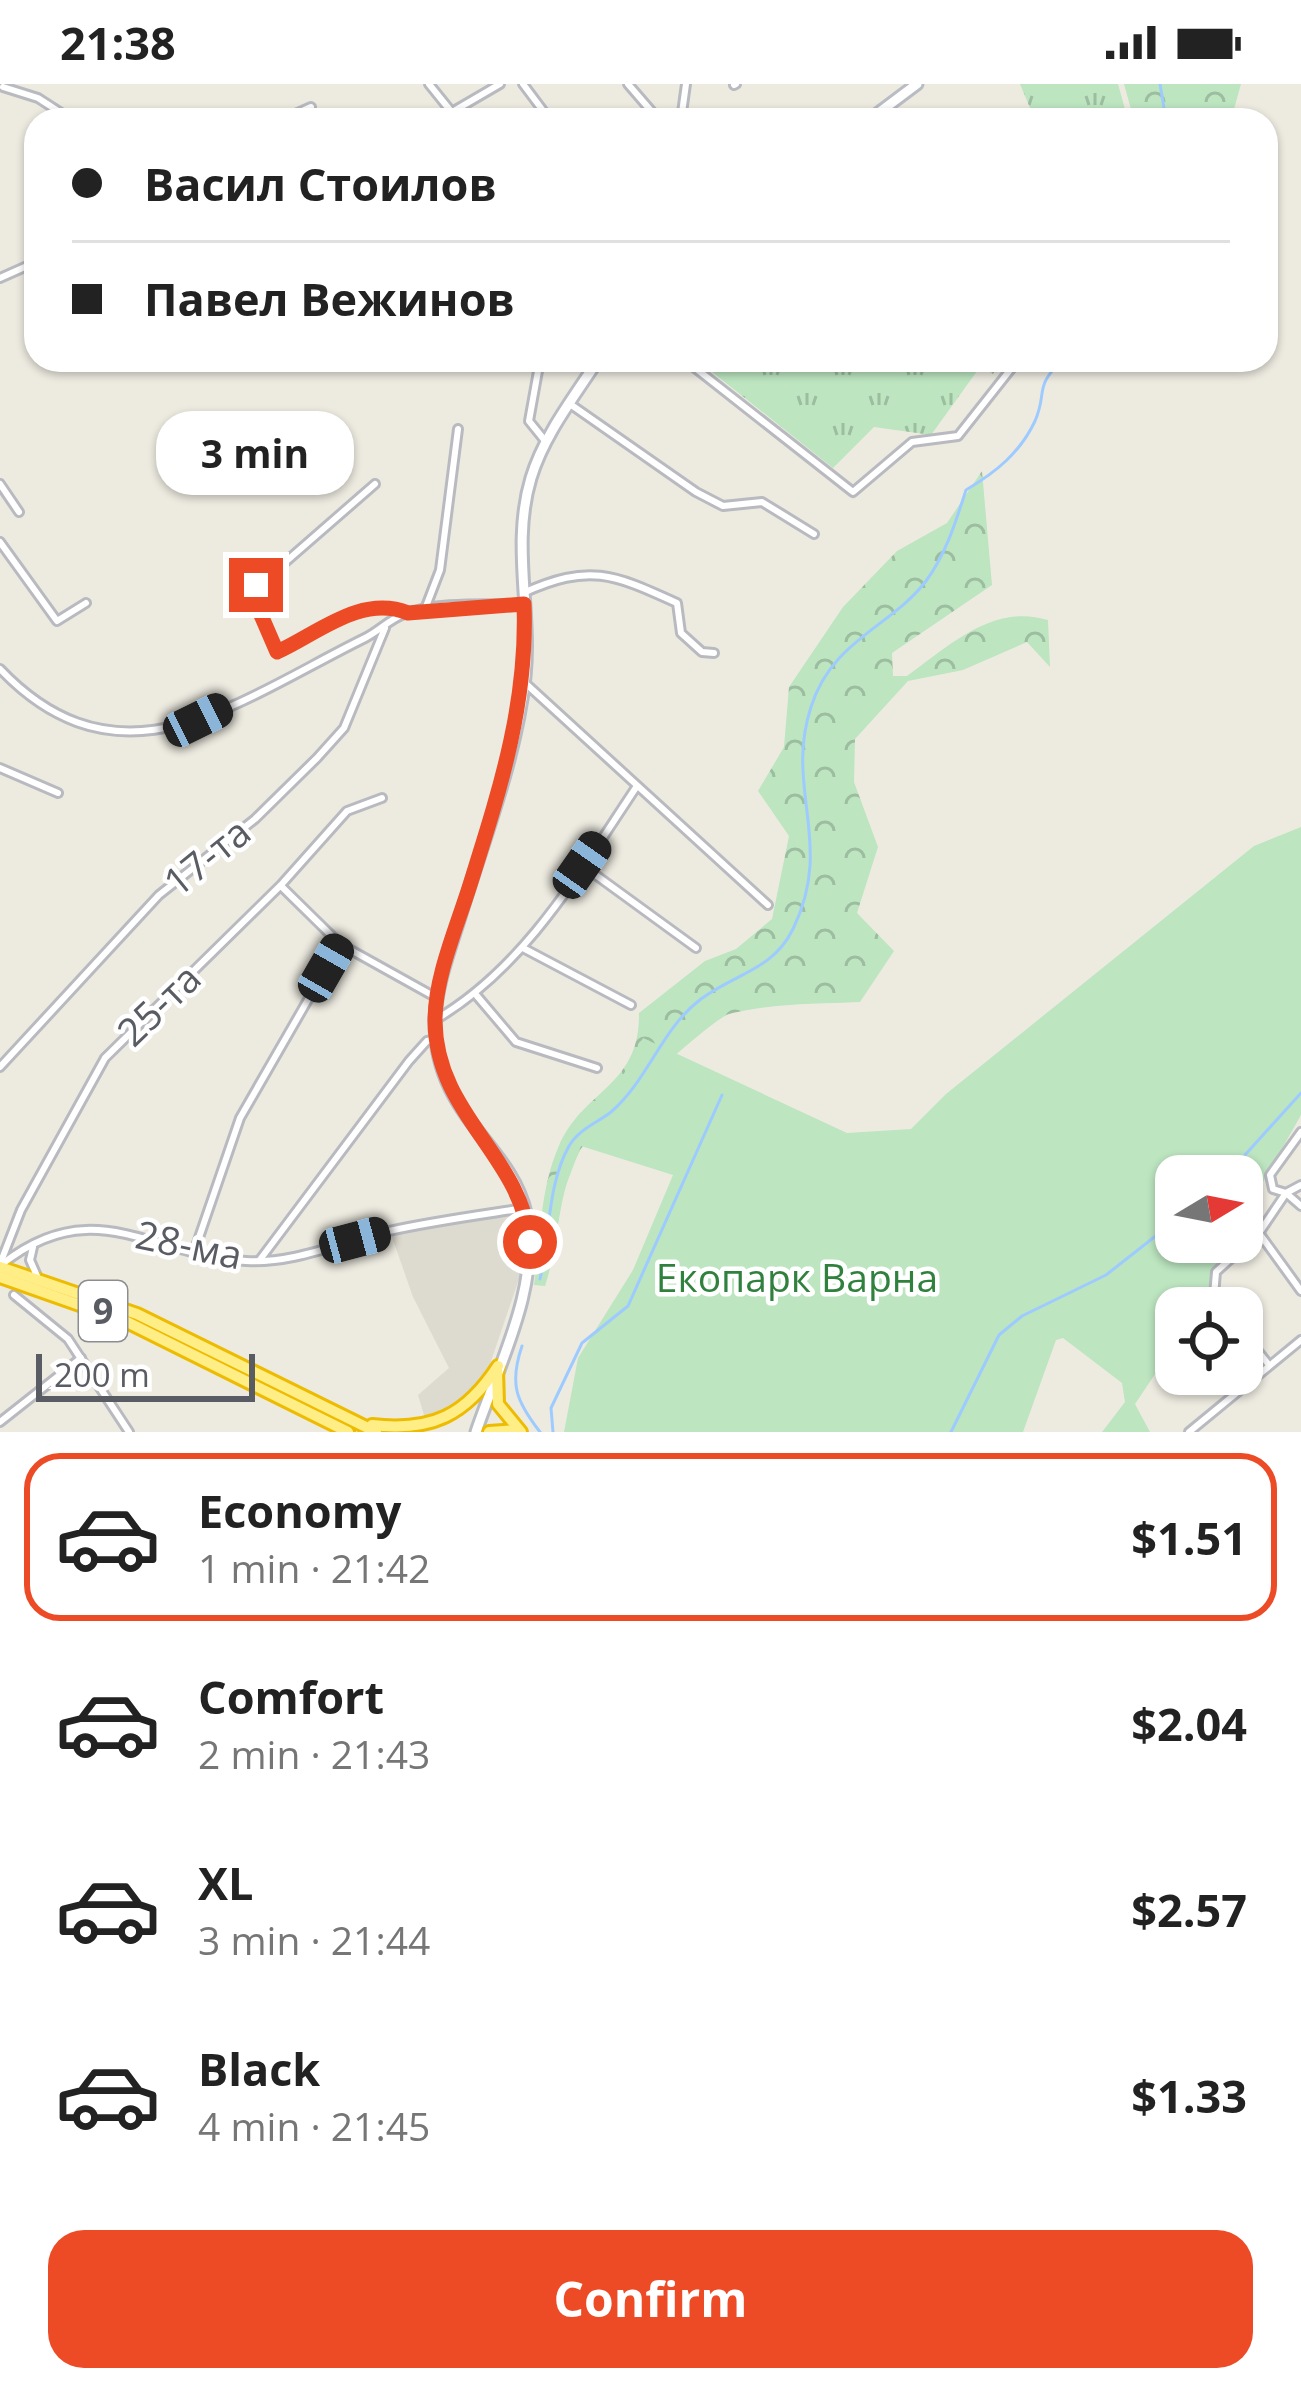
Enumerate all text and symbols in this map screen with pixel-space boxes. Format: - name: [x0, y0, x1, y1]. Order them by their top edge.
- text: 21:38: [60, 12, 176, 73]
- text: Васил Стоилов: [144, 153, 497, 214]
- text: Павел Вежинов: [144, 268, 515, 329]
- callout: 3 min: [157, 411, 355, 495]
- text: 3 min: [201, 426, 309, 479]
- route end: [229, 558, 283, 612]
- car: [158, 688, 238, 752]
- street label: 17-та: [152, 805, 260, 907]
- car: [547, 825, 617, 905]
- car: [292, 928, 360, 1008]
- street label: 25-та: [105, 951, 211, 1057]
- north arrow: [1155, 1155, 1263, 1263]
- map controls: [1155, 1155, 1263, 1395]
- street label: 28-ма: [131, 1206, 247, 1281]
- car: [316, 1213, 394, 1267]
- route start: [503, 1215, 557, 1269]
- park label: Екопарк Варна: [656, 1250, 938, 1303]
- road number: 9: [79, 1281, 127, 1341]
- button: locate: [1155, 1287, 1263, 1395]
- scale bar: [36, 1348, 255, 1401]
- text: 200 m: [54, 1352, 150, 1397]
- text: Economy: [198, 1480, 401, 1541]
- icon: car: [54, 1483, 162, 1591]
- text: $1.51: [1131, 1507, 1247, 1568]
- text: 1 min · 21:42: [198, 1541, 430, 1594]
- text: Comfort: [198, 1666, 384, 1727]
- icon: car: [54, 1669, 162, 1777]
- text: $2.04: [1131, 1693, 1247, 1754]
- text: 2 min · 21:43: [198, 1727, 430, 1780]
- text: XL: [198, 1852, 253, 1913]
- icon: car: [54, 1855, 162, 1963]
- text: $2.57: [1131, 1879, 1247, 1940]
- text: 3 min · 21:44: [198, 1913, 430, 1966]
- text: Black: [198, 2038, 320, 2099]
- icon: car: [54, 2041, 162, 2149]
- text: $1.33: [1131, 2065, 1247, 2126]
- text: 4 min · 21:45: [198, 2099, 430, 2152]
- button: Confirm: [48, 2230, 1253, 2368]

